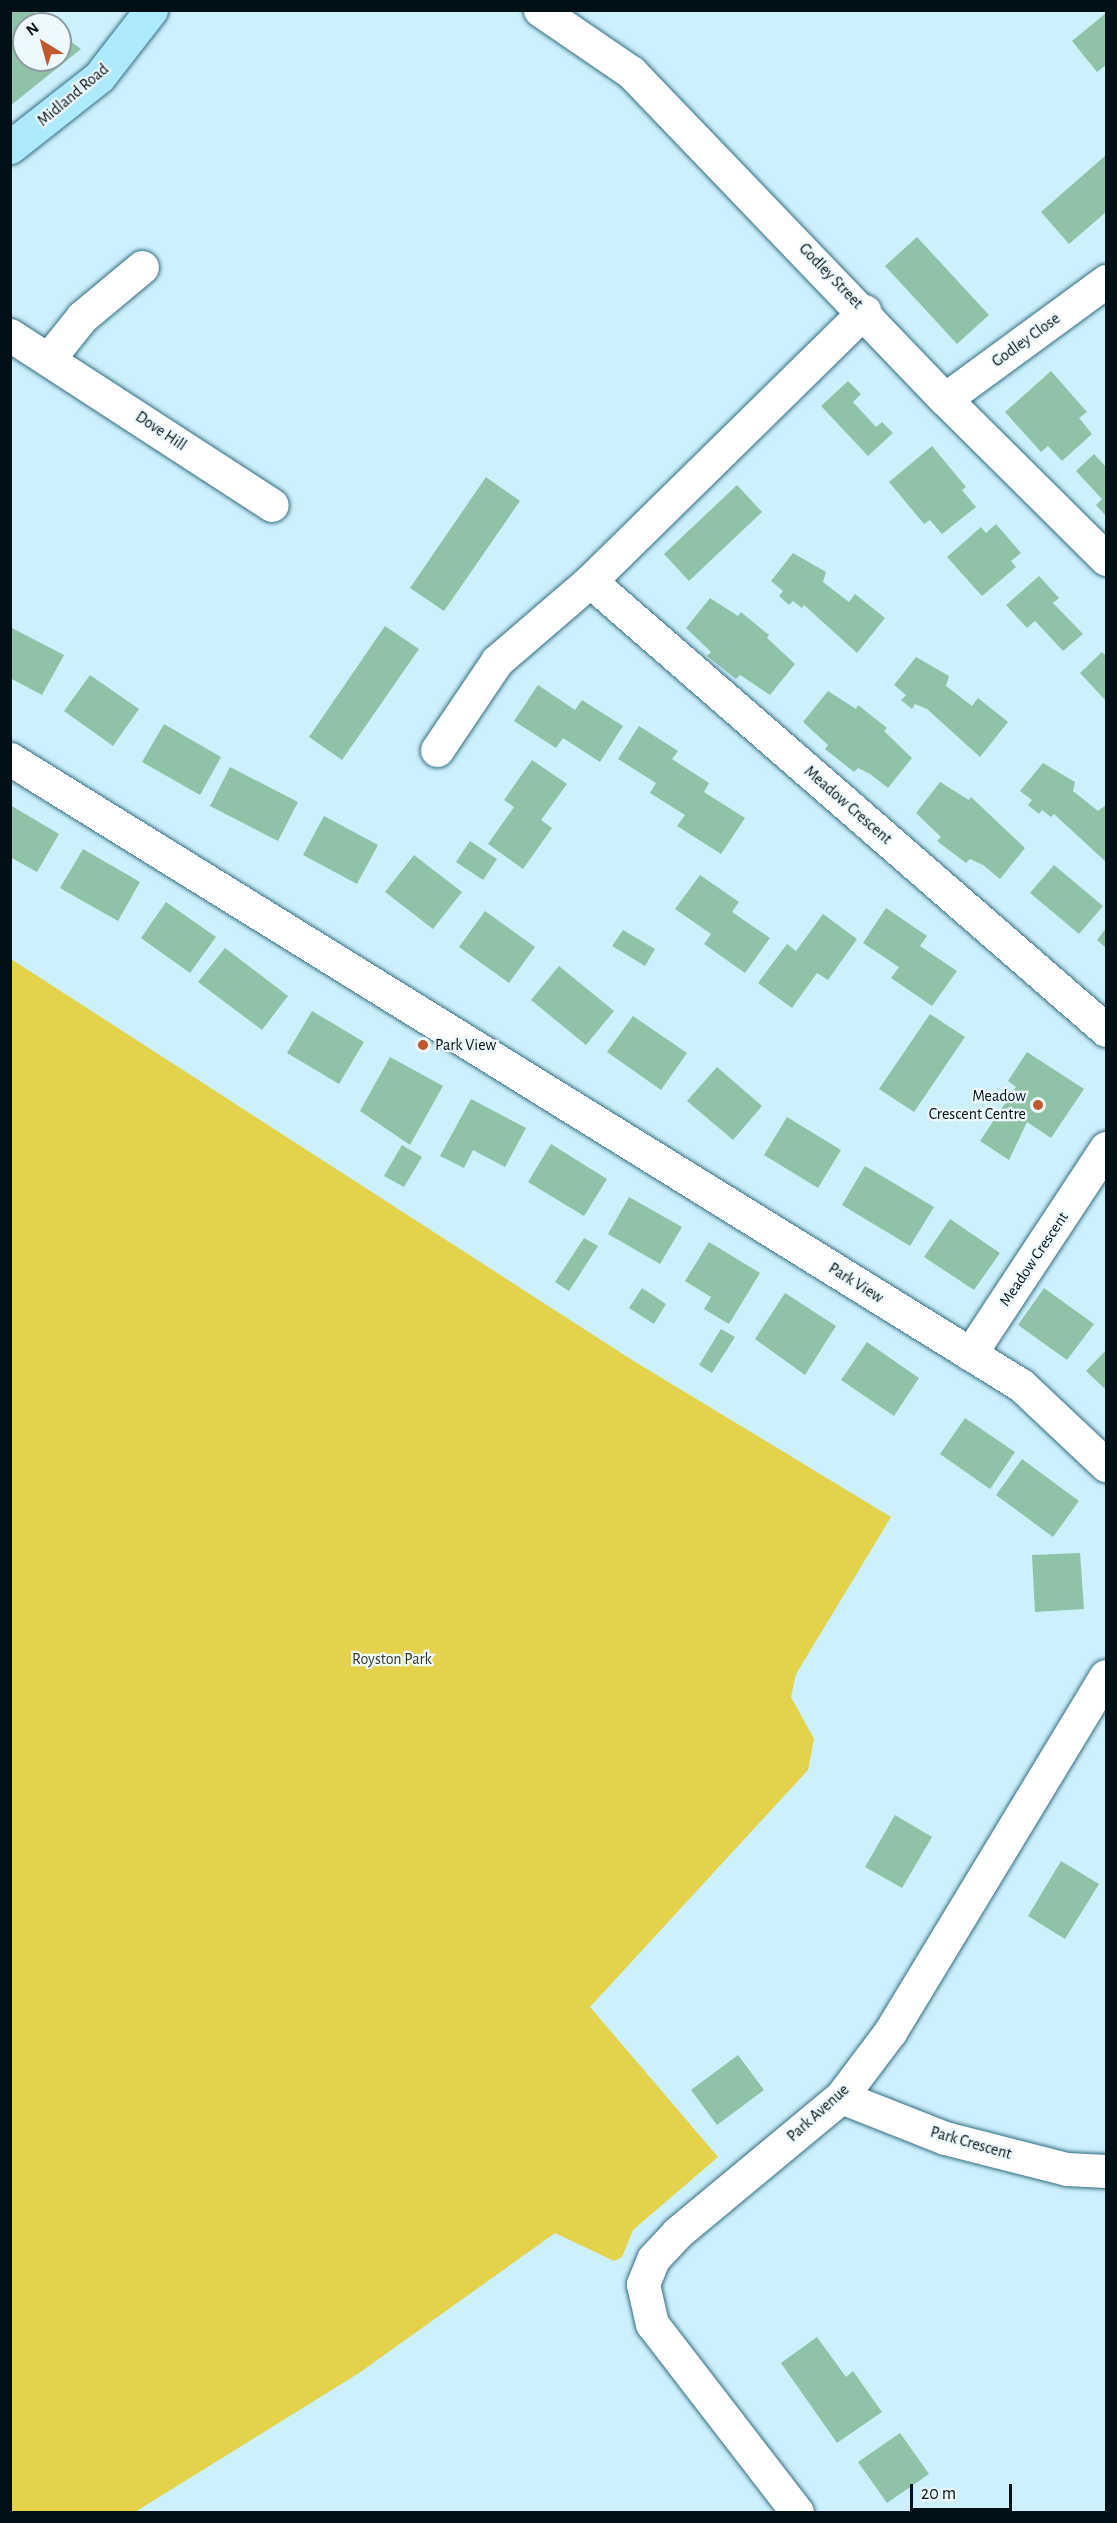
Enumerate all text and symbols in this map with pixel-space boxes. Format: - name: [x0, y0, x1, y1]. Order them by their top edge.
- north arrow: [12, 12, 72, 72]
- text: N: [23, 19, 42, 39]
- street label: Midland Road: [34, 60, 112, 130]
- street label: Godley Street: [795, 239, 867, 313]
- street label: Godley Close: [988, 309, 1064, 371]
- street label: Dove Hill: [132, 407, 190, 455]
- street label: Meadow Crescent: [800, 762, 896, 848]
- place label: Park View: [435, 1035, 496, 1055]
- marker: Park View: [416, 1038, 430, 1052]
- place label: Meadow Crescent Centre: [929, 1086, 1026, 1124]
- marker: Meadow Crescent Centre: [1031, 1098, 1045, 1112]
- street label: Meadow Crescent: [995, 1208, 1073, 1310]
- street label: Park View: [825, 1259, 887, 1307]
- park label: Royston Park: [352, 1649, 432, 1669]
- street label: Park Avenue: [783, 2080, 853, 2146]
- street label: Park Crescent: [928, 2122, 1014, 2164]
- scale bar: [913, 2472, 1015, 2510]
- text: 20 m: [921, 2485, 956, 2503]

